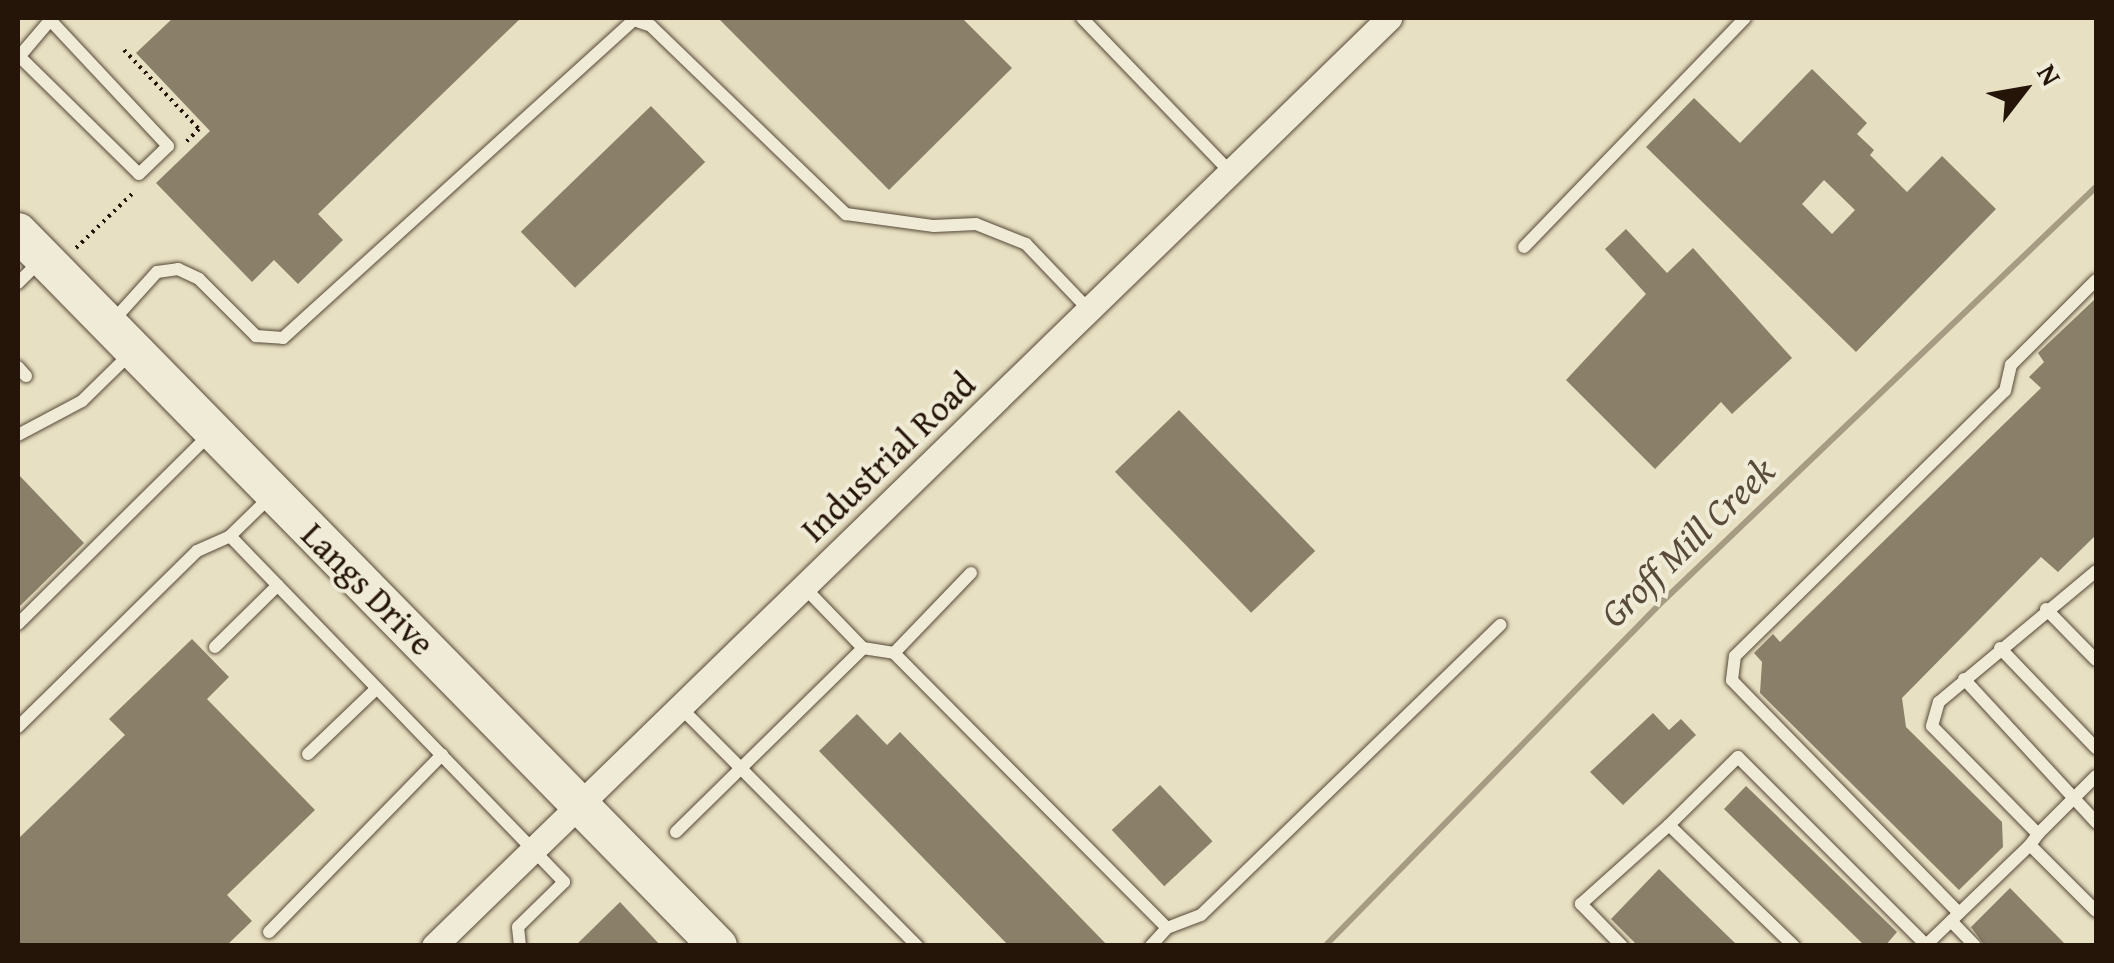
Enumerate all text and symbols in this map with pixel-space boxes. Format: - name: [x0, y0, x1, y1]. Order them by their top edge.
- north arrow: [1974, 40, 2074, 140]
- text: N: [2028, 56, 2073, 93]
- street label: Industrial Road: [792, 363, 984, 551]
- water label: Groff Mill Creek: [1590, 448, 1784, 636]
- street label: Langs Drive: [293, 514, 443, 664]

